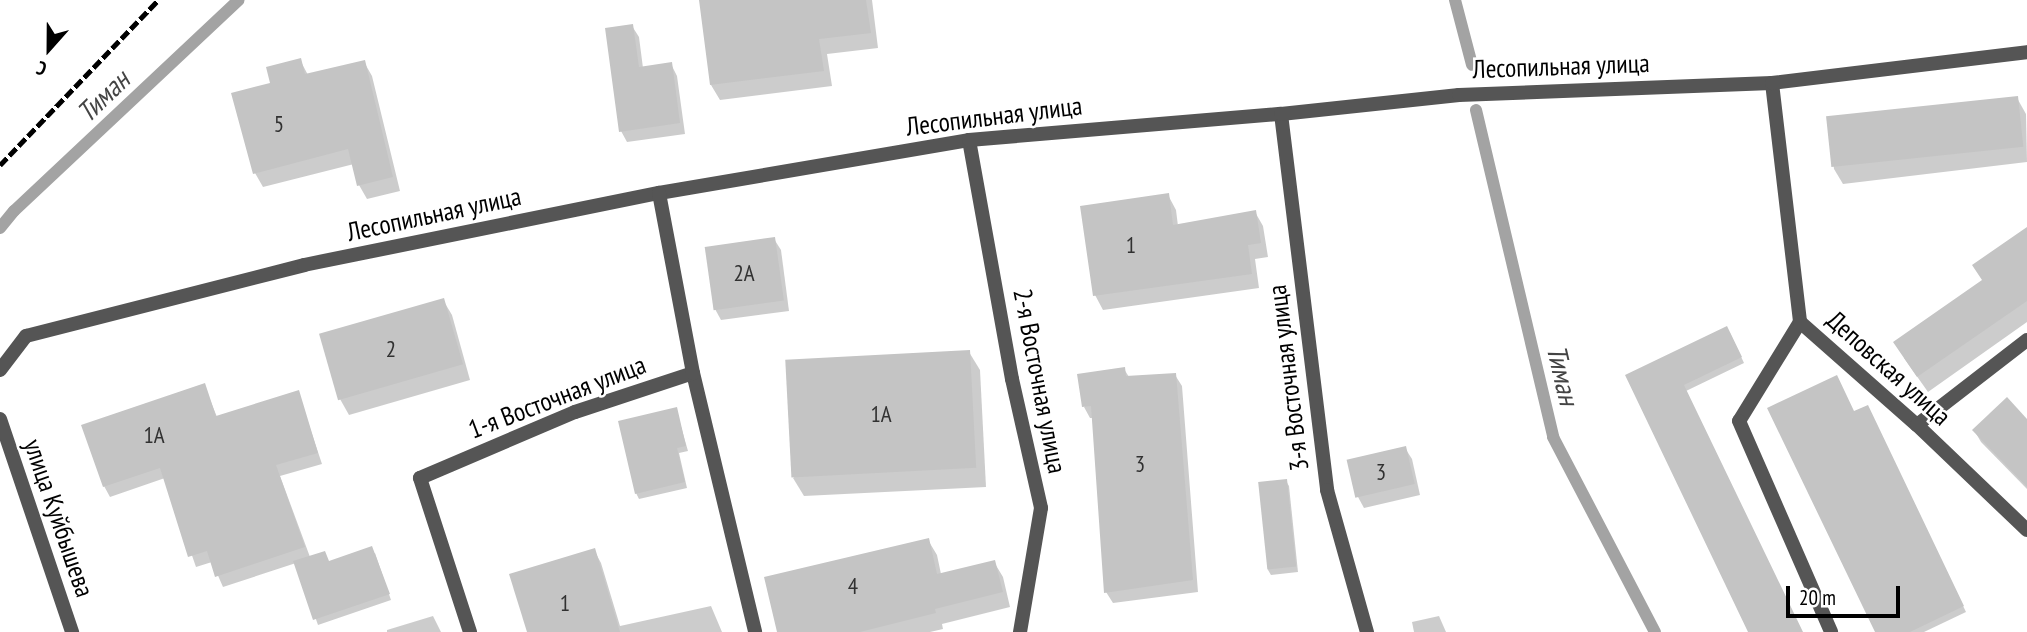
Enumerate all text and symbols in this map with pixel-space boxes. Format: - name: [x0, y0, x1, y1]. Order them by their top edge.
- north arrow: [14, 14, 84, 84]
- street label: Лесопильная улица: [1472, 47, 1650, 85]
- text: С: [33, 56, 50, 81]
- water label: Тиман: [70, 63, 136, 129]
- street label: Лесопильная улица: [904, 90, 1084, 142]
- house number: 5: [274, 110, 284, 138]
- street label: Лесопильная улица: [344, 180, 524, 248]
- house number: 1: [1126, 231, 1136, 259]
- house number: 2А: [733, 259, 755, 287]
- street label: 3-я Восточная улица: [1261, 283, 1315, 473]
- street label: 2-я Восточная улица: [1007, 286, 1073, 476]
- street label: Деповская улица: [1821, 304, 1957, 432]
- house number: 2: [386, 335, 396, 363]
- water label: Тиман: [1540, 342, 1586, 408]
- street label: 1-я Восточная улица: [464, 349, 650, 445]
- house number: 1А: [870, 400, 892, 428]
- house number: 1А: [143, 421, 165, 449]
- street label: улица Куйбышева: [17, 435, 101, 601]
- house number: 3: [1135, 450, 1145, 478]
- house number: 3: [1376, 458, 1386, 486]
- house number: 4: [848, 572, 858, 600]
- scale bar: [1789, 572, 1903, 616]
- text: 20 m: [1799, 584, 1836, 611]
- house number: 1: [560, 589, 570, 617]

